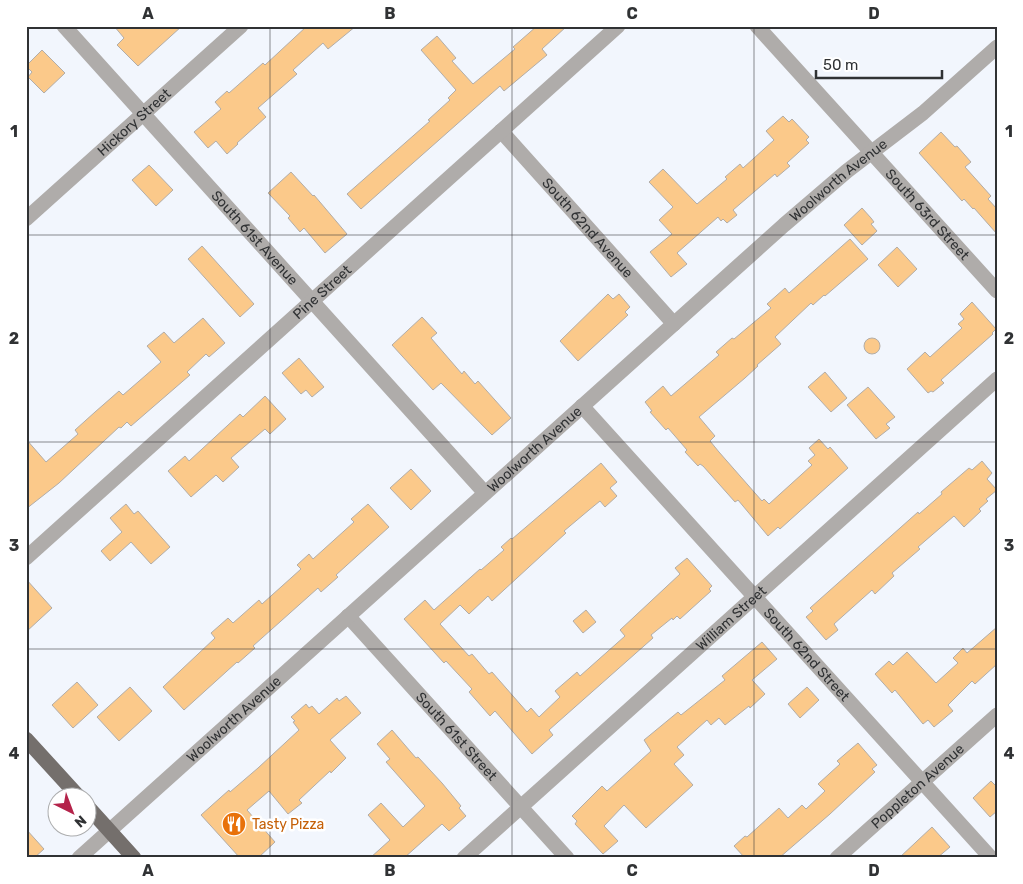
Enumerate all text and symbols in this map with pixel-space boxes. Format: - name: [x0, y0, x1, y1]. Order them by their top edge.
- text: A: [142, 4, 154, 23]
- text: B: [384, 4, 396, 23]
- text: C: [626, 4, 638, 23]
- text: D: [868, 4, 880, 23]
- scale bar: [816, 48, 942, 80]
- text: 50 m: [823, 56, 858, 74]
- street label: Hickory Street: [94, 85, 174, 159]
- text: 1: [10, 122, 18, 141]
- text: 1: [1005, 122, 1013, 141]
- street label: Woolworth Avenue: [786, 135, 890, 225]
- street label: South 63rd Street: [882, 165, 973, 264]
- street label: South 62nd Avenue: [539, 174, 637, 281]
- street label: South 61st Avenue: [208, 187, 302, 289]
- street label: Pine Street: [289, 261, 355, 323]
- text: 2: [9, 329, 19, 348]
- text: 2: [1004, 329, 1014, 348]
- street label: Woolworth Avenue: [484, 402, 585, 496]
- text: 3: [9, 536, 19, 555]
- text: 3: [1004, 536, 1014, 555]
- street label: William Street: [692, 582, 770, 654]
- street label: South 62nd Street: [760, 604, 854, 705]
- street label: Woolworth Avenue: [183, 672, 285, 766]
- street label: South 61st Street: [412, 688, 501, 784]
- street label: Poppleton Avenue: [867, 740, 968, 832]
- text: 4: [9, 744, 20, 763]
- text: 4: [1004, 744, 1015, 763]
- north arrow: [48, 786, 98, 836]
- restaurant icon: Tasty Pizza: [221, 811, 247, 837]
- text: N: [71, 812, 90, 831]
- place label: Tasty Pizza: [252, 816, 324, 833]
- text: A: [142, 861, 154, 880]
- text: B: [384, 861, 396, 880]
- text: C: [626, 861, 638, 880]
- text: D: [868, 861, 880, 880]

